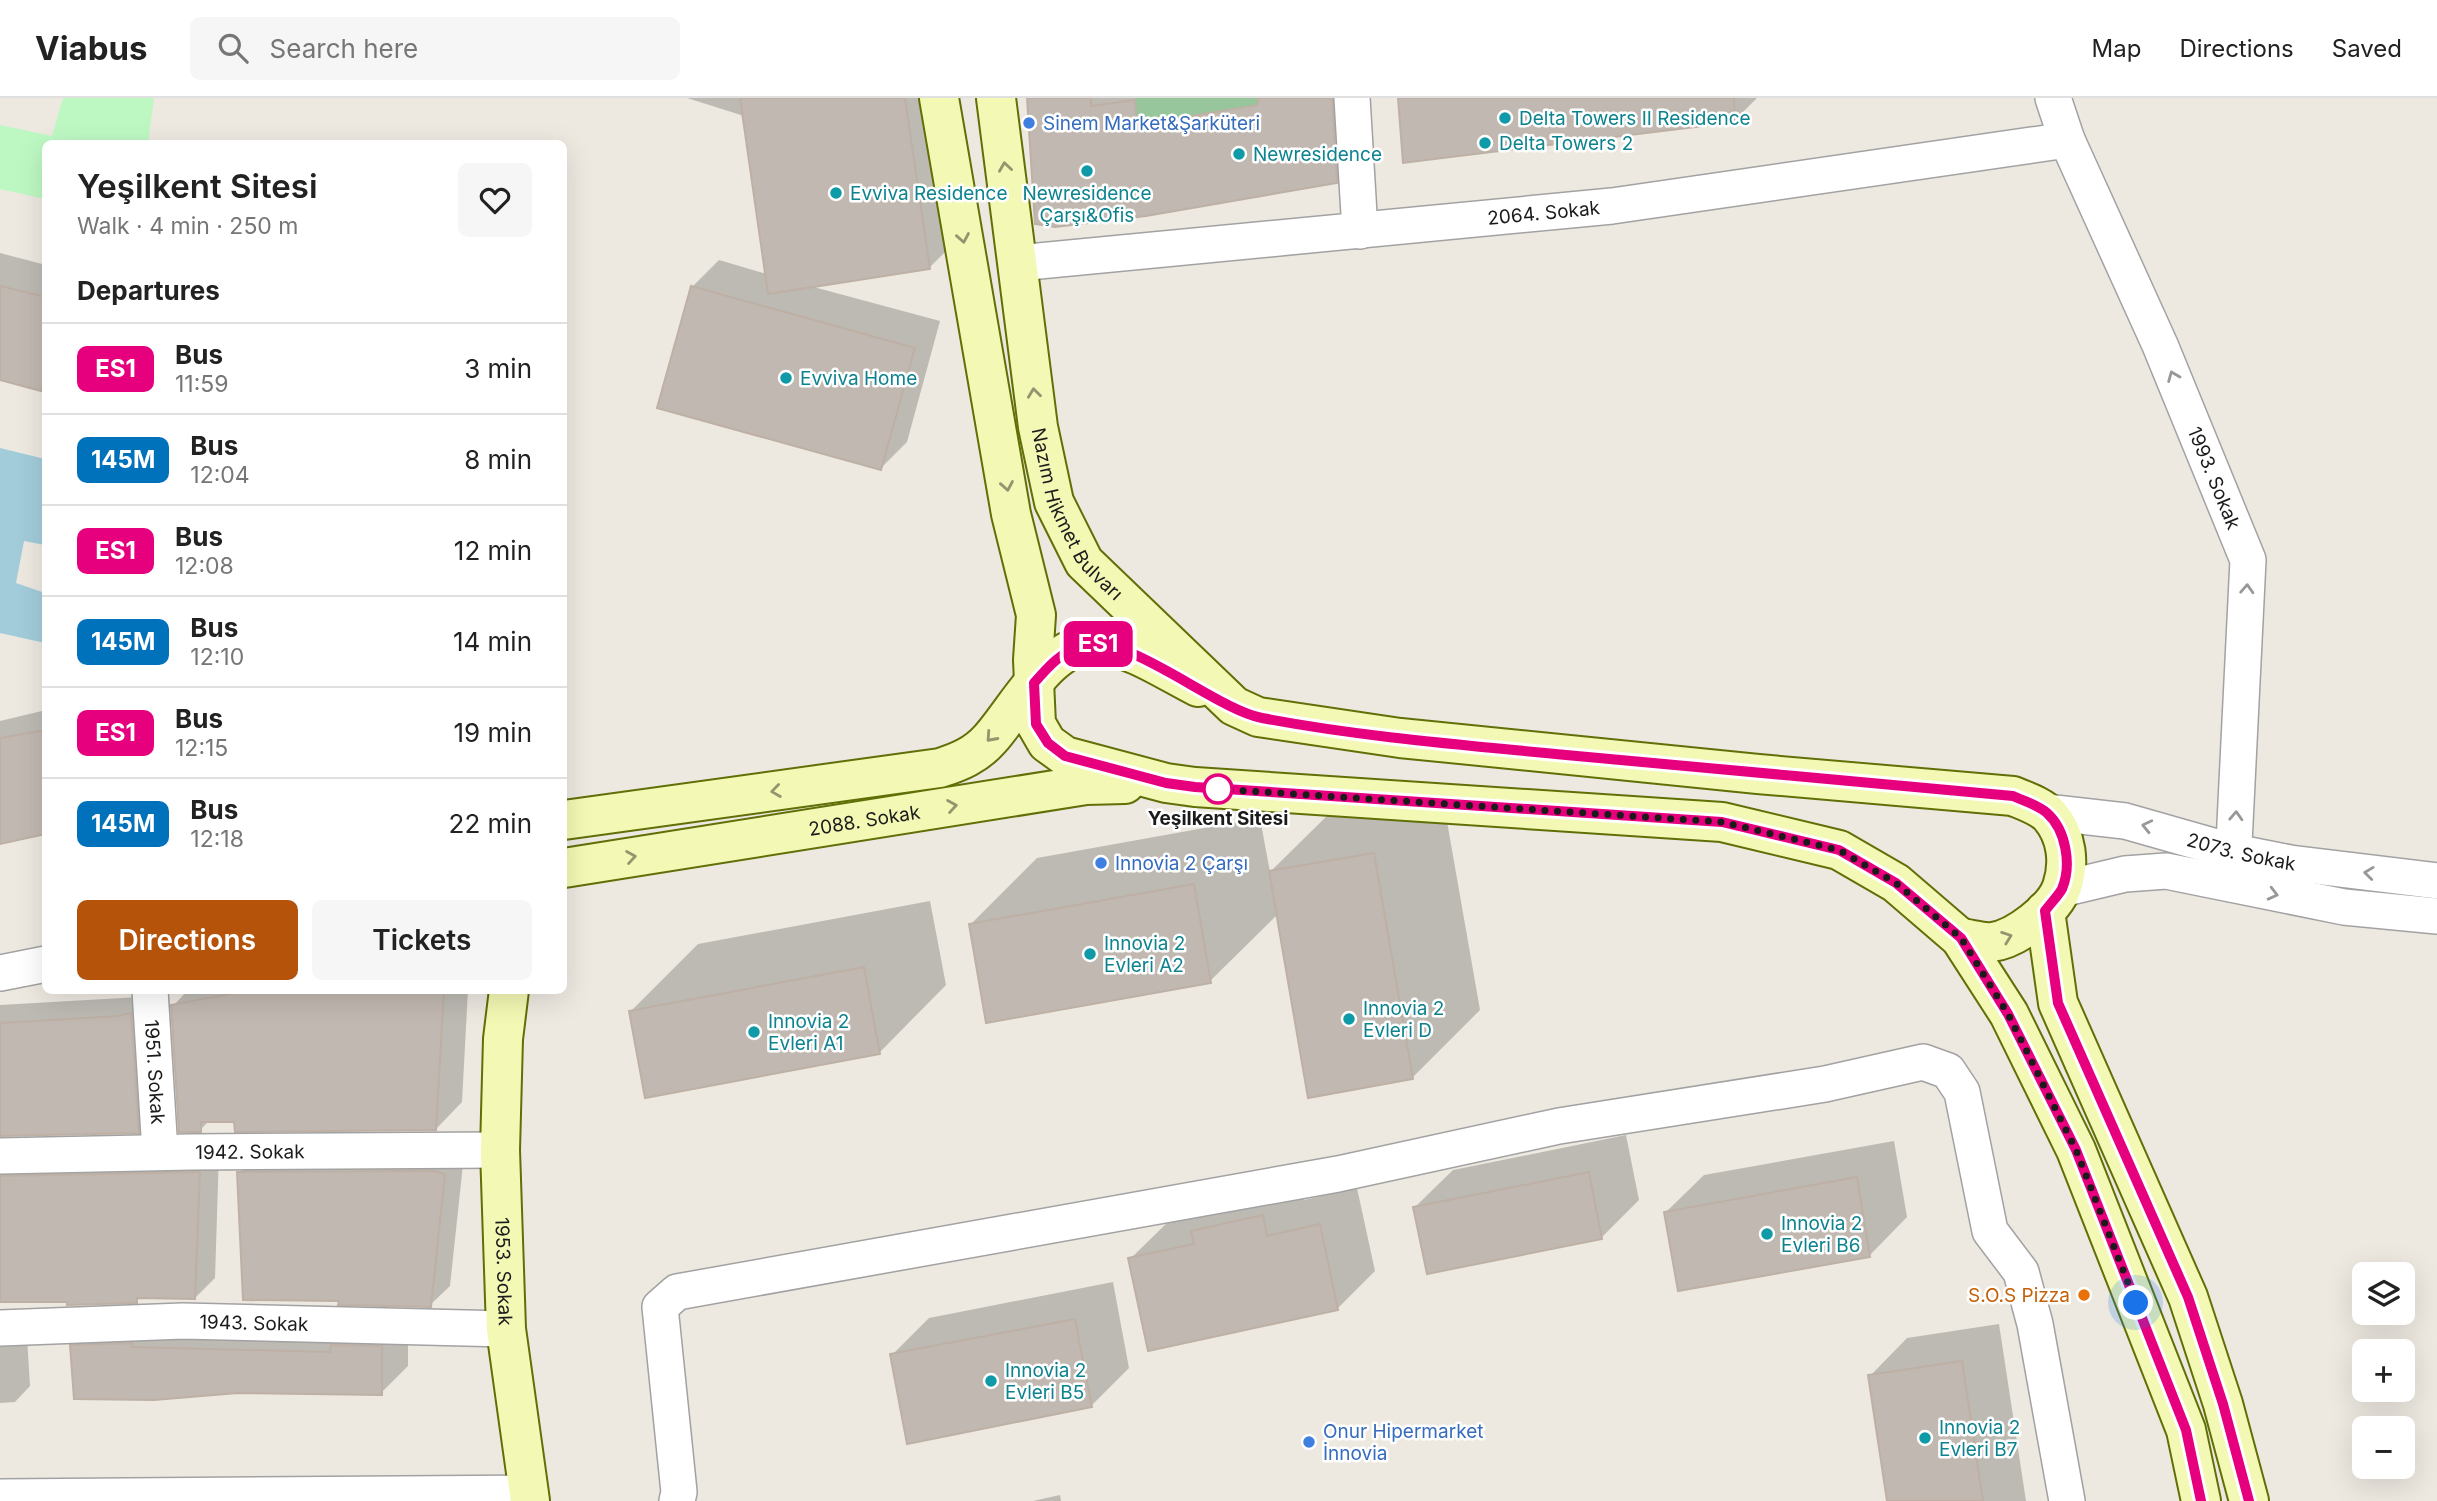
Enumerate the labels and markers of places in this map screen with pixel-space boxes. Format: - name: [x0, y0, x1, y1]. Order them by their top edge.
- place label: Delta Towers II Residence: [1519, 107, 1751, 130]
- marker: Delta Towers II Residence: [1497, 110, 1513, 126]
- place label: Sinem Market&Şarküteri: [1043, 112, 1260, 135]
- marker: Sinem Market&Şarküteri: [1021, 115, 1037, 131]
- place label: Delta Towers 2: [1499, 132, 1633, 155]
- marker: Delta Towers 2: [1477, 135, 1493, 151]
- place label: Newresidence: [1253, 143, 1382, 166]
- marker: Newresidence: [1231, 146, 1247, 162]
- marker: Newresidence Çarşı&Ofis: [1079, 163, 1095, 179]
- place label: Evviva Residence: [850, 182, 1008, 205]
- place label: Newresidence Çarşı&Ofis: [1022, 182, 1152, 227]
- marker: Evviva Residence: [828, 185, 844, 201]
- place label: Evviva Home: [800, 367, 917, 390]
- marker: Evviva Home: [778, 370, 794, 386]
- marker: Yeşilkent Sitesi: [1203, 774, 1233, 804]
- place label: Yeşilkent Sitesi: [1148, 807, 1288, 830]
- place label: Innovia 2 Çarşı: [1115, 852, 1248, 875]
- marker: Innovia 2 Çarşı: [1093, 855, 1109, 871]
- place label: Innovia 2 Evleri A2: [1104, 932, 1185, 977]
- marker: Innovia 2 Evleri A2: [1082, 946, 1098, 962]
- place label: Innovia 2 Evleri D: [1363, 997, 1444, 1042]
- place label: Innovia 2 Evleri A1: [768, 1010, 849, 1055]
- marker: Innovia 2 Evleri D: [1341, 1011, 1357, 1027]
- marker: Innovia 2 Evleri A1: [746, 1024, 762, 1040]
- place label: Innovia 2 Evleri B6: [1781, 1212, 1862, 1257]
- marker: Innovia 2 Evleri B6: [1759, 1226, 1775, 1242]
- place label: S.O.S Pizza: [1968, 1284, 2070, 1307]
- marker: S.O.S Pizza: [2076, 1287, 2092, 1303]
- place label: Innovia 2 Evleri B5: [1005, 1359, 1086, 1404]
- marker: Innovia 2 Evleri B5: [983, 1373, 999, 1389]
- place label: Innovia 2 Evleri B7: [1939, 1416, 2020, 1461]
- place label: Onur Hipermarket İnnovia: [1323, 1420, 1483, 1465]
- marker: Innovia 2 Evleri B7: [1917, 1430, 1933, 1446]
- marker: Onur Hipermarket İnnovia: [1301, 1434, 1317, 1450]

